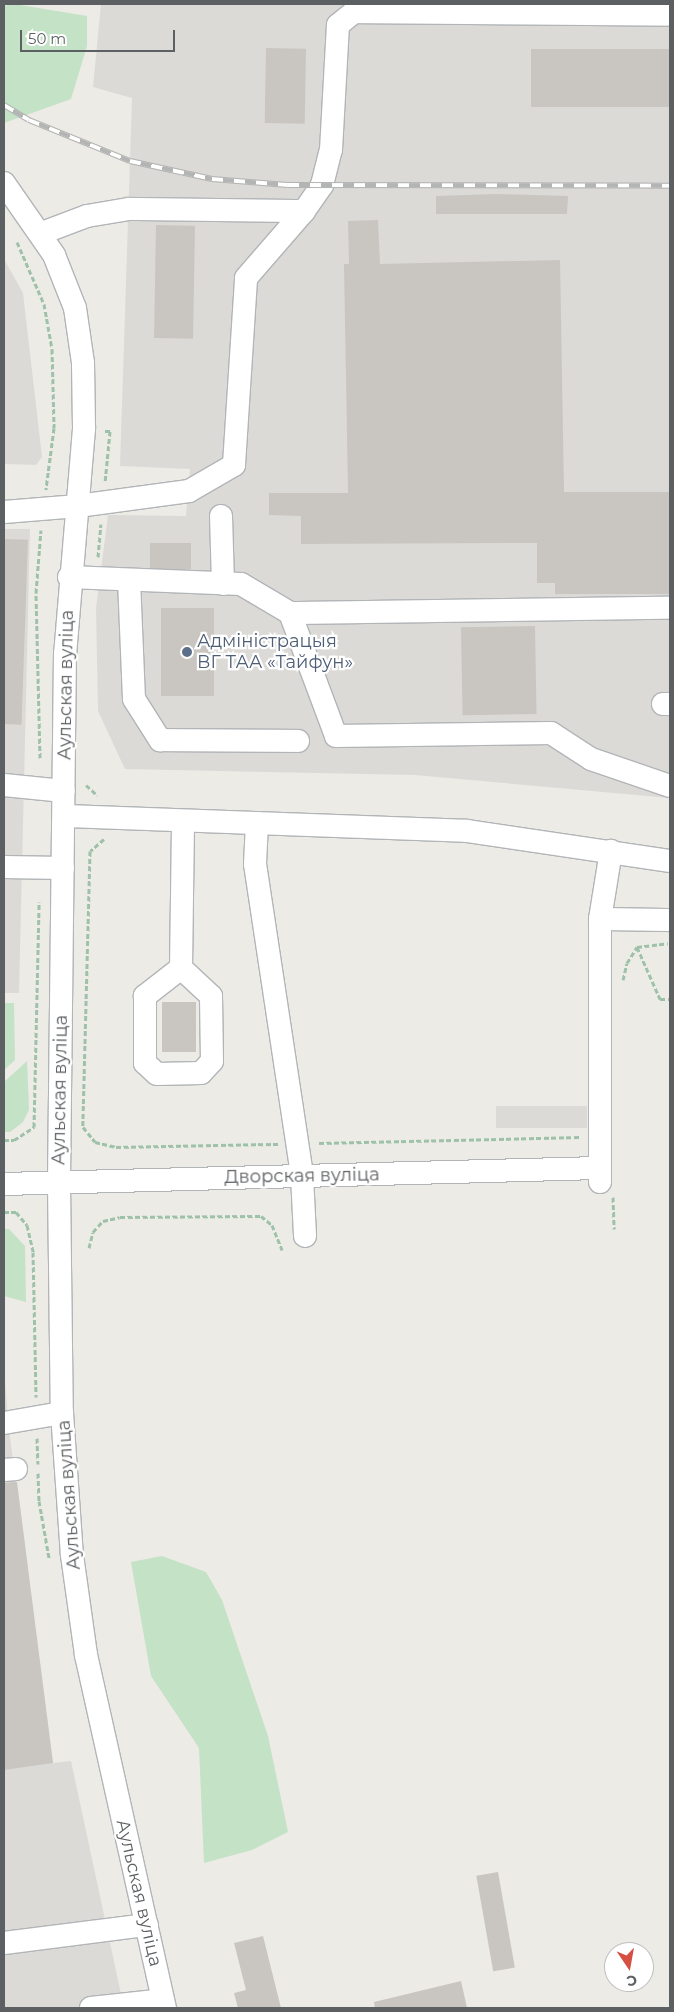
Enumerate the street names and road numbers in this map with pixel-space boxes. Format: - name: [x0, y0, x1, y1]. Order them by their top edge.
- street label: Аульская вуліца: [54, 610, 78, 760]
- street label: Аульская вуліца: [48, 1015, 72, 1165]
- street label: Дворская вуліца: [224, 1164, 380, 1188]
- street label: Аульская вуліца: [53, 1419, 85, 1571]
- street label: Аульская вуліца: [112, 1817, 166, 1969]

